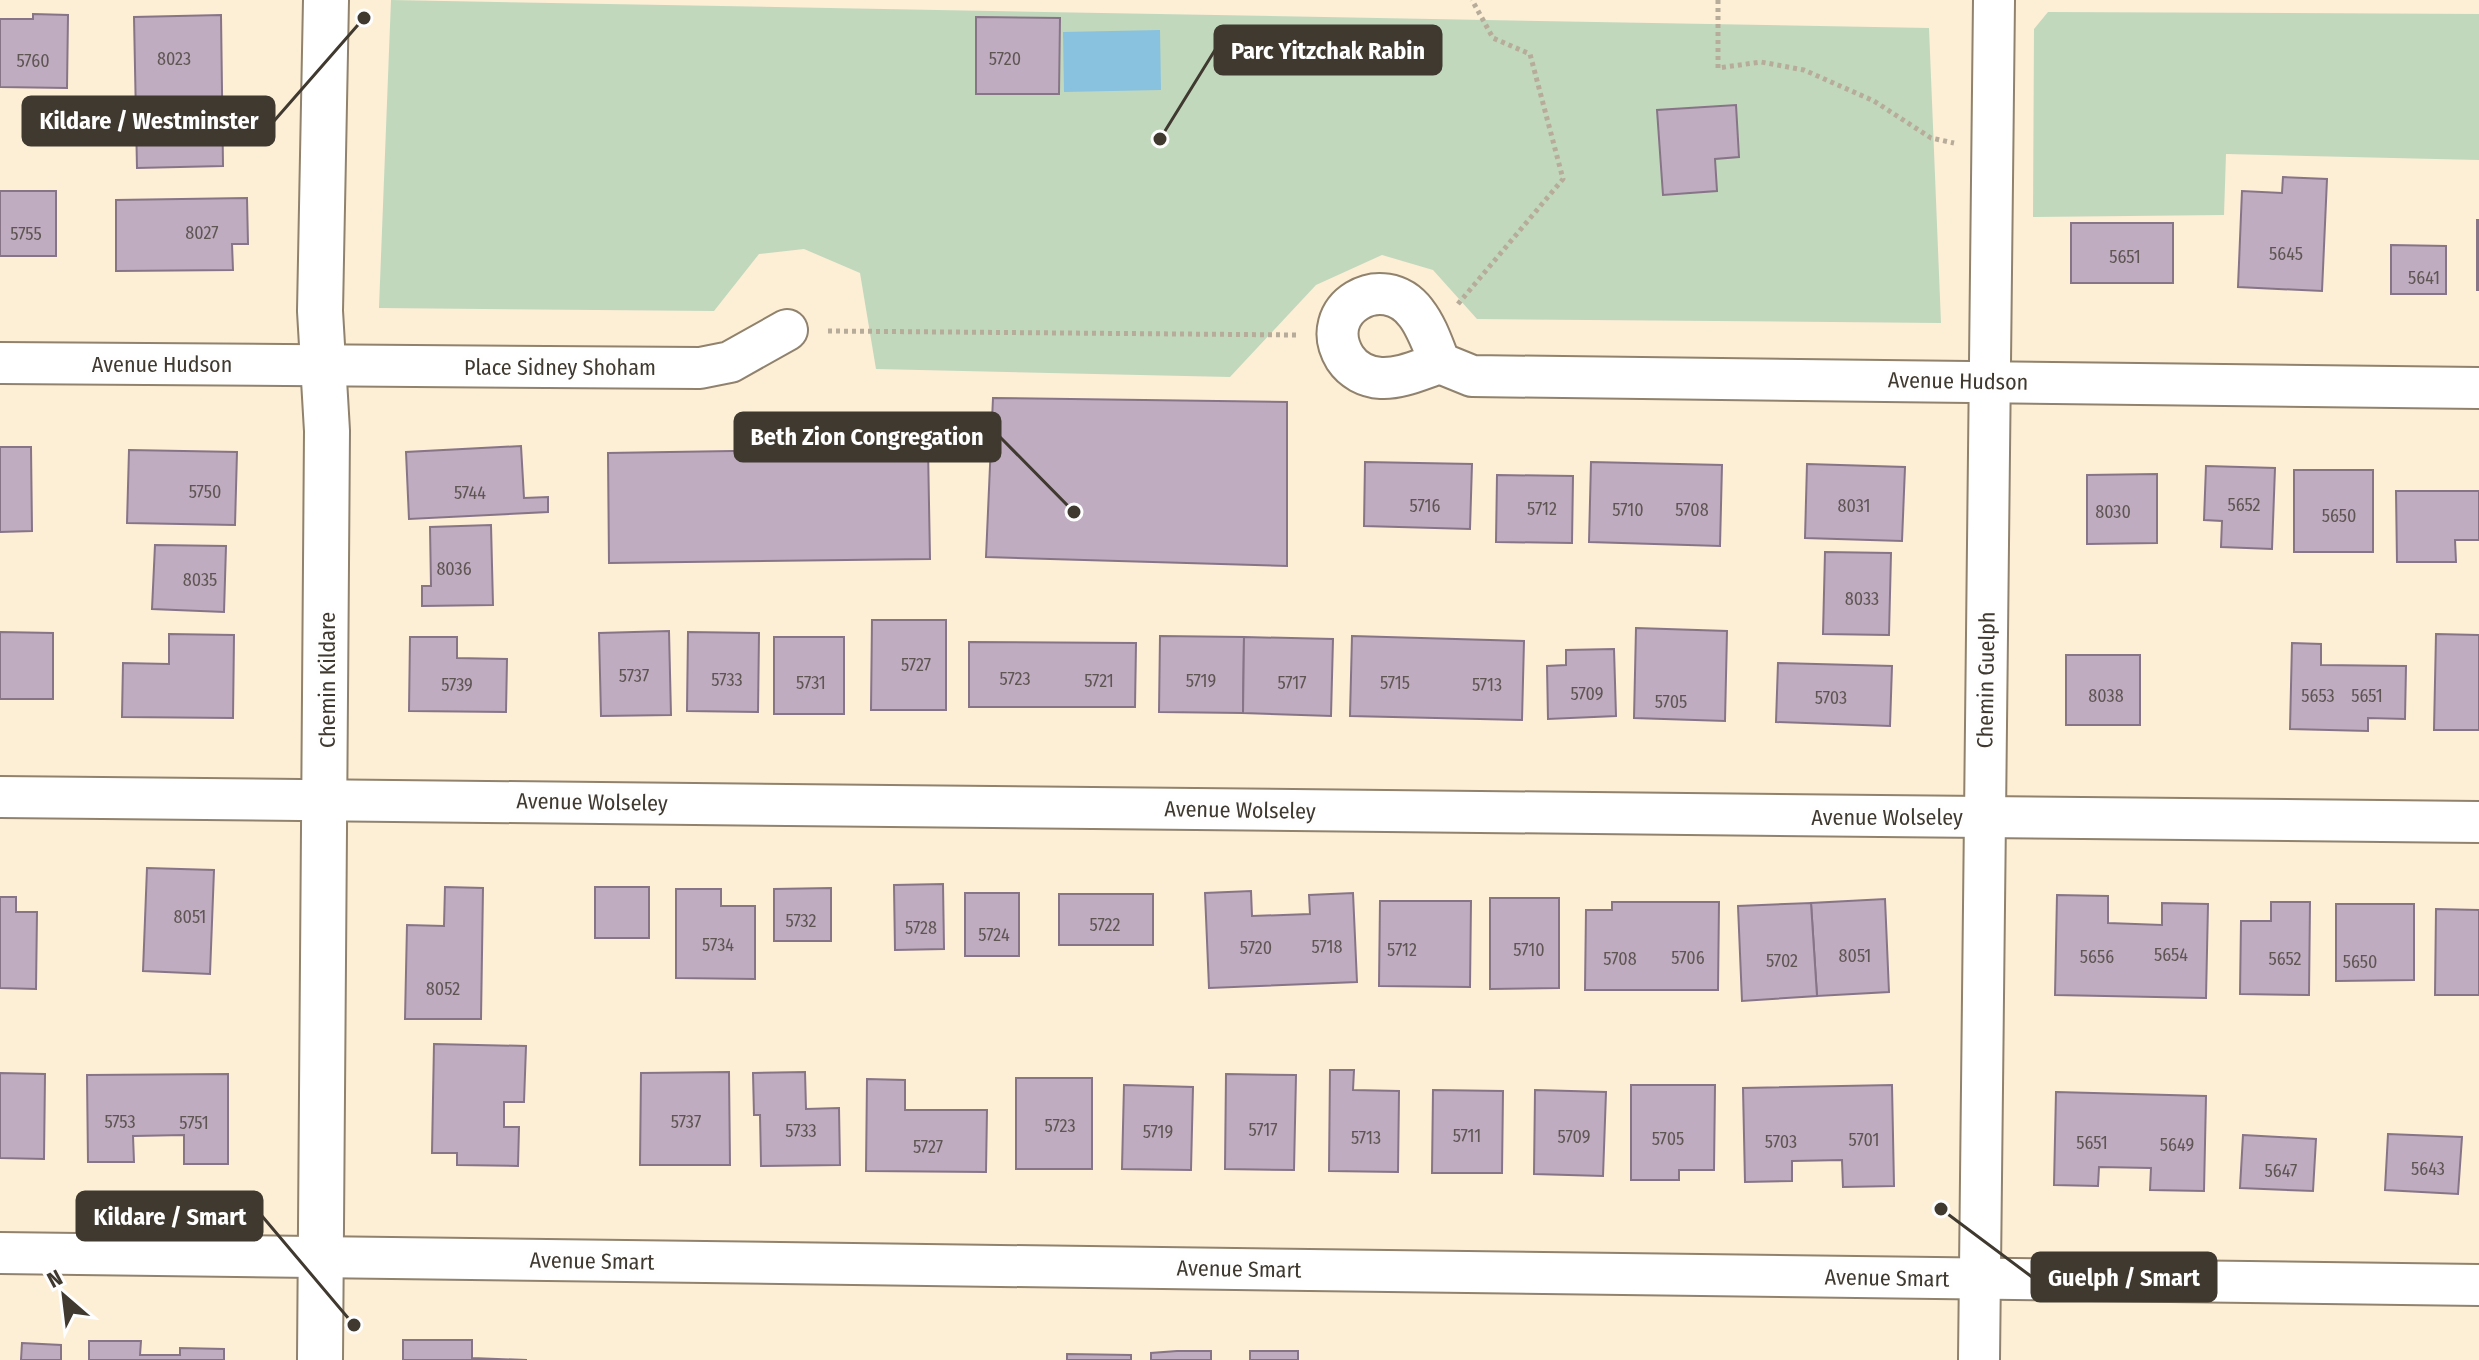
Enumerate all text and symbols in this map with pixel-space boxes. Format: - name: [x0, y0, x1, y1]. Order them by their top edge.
- callout: Parc Yitzchak Rabin: [1215, 26, 1441, 74]
- text: Parc Yitzchak Rabin: [1231, 37, 1425, 65]
- house number: 8023: [157, 48, 191, 70]
- house number: 5720: [989, 48, 1021, 70]
- house number: 5760: [16, 50, 50, 72]
- callout: Kildare / Westminster: [23, 97, 274, 145]
- text: Kildare / Westminster: [39, 107, 259, 135]
- house number: 8027: [185, 222, 219, 244]
- house number: 5755: [10, 223, 42, 245]
- house number: 5645: [2269, 243, 2303, 265]
- house number: 5651: [2109, 246, 2141, 268]
- house number: 5641: [2408, 267, 2440, 289]
- street label: Avenue Hudson: [92, 351, 232, 378]
- street label: Place Sidney Shoham: [464, 354, 656, 381]
- street label: Avenue Hudson: [1888, 366, 2028, 396]
- callout: Beth Zion Congregation: [735, 413, 1000, 461]
- text: Beth Zion Congregation: [750, 423, 984, 451]
- house number: 5750: [189, 481, 221, 503]
- house number: 5744: [454, 482, 486, 504]
- house number: 5652: [2227, 494, 2261, 516]
- house number: 5716: [1410, 495, 1441, 517]
- house number: 8031: [1838, 495, 1870, 517]
- house number: 5712: [1527, 498, 1557, 520]
- house number: 5710: [1612, 499, 1644, 521]
- house number: 5708: [1675, 499, 1709, 521]
- house number: 8030: [2095, 501, 2131, 523]
- house number: 5650: [2322, 505, 2356, 527]
- house number: 8036: [436, 558, 472, 580]
- house number: 8035: [183, 569, 217, 591]
- house number: 8033: [1845, 588, 1879, 610]
- street label: Chemin Guelph: [1971, 611, 2001, 749]
- street label: Chemin Kildare: [314, 612, 341, 748]
- house number: 5727: [901, 654, 931, 676]
- house number: 5737: [619, 665, 649, 687]
- house number: 5723: [1000, 668, 1031, 690]
- house number: 5733: [711, 669, 743, 691]
- house number: 5721: [1084, 670, 1114, 692]
- house number: 5719: [1186, 670, 1216, 692]
- house number: 5731: [796, 672, 826, 694]
- house number: 5717: [1277, 672, 1307, 694]
- house number: 5715: [1380, 672, 1410, 694]
- house number: 5739: [441, 674, 473, 696]
- house number: 5713: [1472, 674, 1502, 696]
- house number: 5709: [1571, 683, 1603, 705]
- house number: 8038: [2088, 685, 2124, 707]
- house number: 5653: [2301, 685, 2335, 707]
- house number: 5651: [2351, 685, 2383, 707]
- house number: 5703: [1815, 687, 1847, 709]
- house number: 5705: [1655, 691, 1687, 713]
- street label: Avenue Wolseley: [516, 787, 668, 817]
- street label: Avenue Wolseley: [1164, 795, 1316, 825]
- street label: Avenue Wolseley: [1811, 804, 1963, 831]
- house number: 8051: [174, 906, 206, 928]
- house number: 5732: [786, 910, 817, 932]
- house number: 5722: [1090, 914, 1120, 936]
- house number: 5728: [905, 917, 937, 939]
- house number: 5724: [978, 924, 1010, 946]
- house number: 5734: [702, 934, 734, 956]
- house number: 5718: [1312, 936, 1342, 958]
- house number: 5720: [1240, 937, 1272, 959]
- house number: 5712: [1387, 939, 1417, 961]
- house number: 5710: [1513, 939, 1545, 961]
- house number: 5654: [2154, 944, 2188, 966]
- house number: 8051: [1839, 945, 1871, 967]
- house number: 5656: [2080, 946, 2114, 968]
- house number: 5706: [1671, 947, 1705, 969]
- house number: 5708: [1603, 948, 1637, 970]
- house number: 5652: [2268, 948, 2302, 970]
- house number: 5702: [1766, 950, 1798, 972]
- house number: 5650: [2343, 951, 2377, 973]
- house number: 8052: [426, 978, 460, 1000]
- house number: 5753: [104, 1111, 136, 1133]
- house number: 5737: [671, 1111, 701, 1133]
- house number: 5751: [179, 1112, 209, 1134]
- house number: 5723: [1045, 1115, 1076, 1137]
- house number: 5717: [1248, 1119, 1278, 1141]
- house number: 5733: [785, 1120, 817, 1142]
- house number: 5719: [1143, 1121, 1173, 1143]
- house number: 5711: [1453, 1125, 1481, 1147]
- house number: 5709: [1558, 1126, 1590, 1148]
- house number: 5713: [1351, 1127, 1381, 1149]
- house number: 5705: [1652, 1128, 1684, 1150]
- house number: 5701: [1849, 1129, 1879, 1151]
- house number: 5703: [1765, 1131, 1797, 1153]
- house number: 5651: [2076, 1132, 2108, 1154]
- house number: 5649: [2160, 1134, 2194, 1156]
- house number: 5727: [913, 1136, 943, 1158]
- house number: 5643: [2411, 1158, 2445, 1180]
- house number: 5647: [2265, 1160, 2297, 1182]
- callout: Kildare / Smart: [77, 1192, 262, 1240]
- text: Kildare / Smart: [93, 1203, 247, 1231]
- street label: Avenue Smart: [529, 1246, 655, 1276]
- callout: Guelph / Smart: [2032, 1253, 2216, 1301]
- street label: Avenue Smart: [1176, 1254, 1302, 1284]
- north arrow: [24, 1256, 104, 1336]
- street label: Avenue Smart: [1824, 1263, 1950, 1293]
- text: N: [43, 1264, 67, 1294]
- text: Guelph / Smart: [2048, 1264, 2201, 1292]

